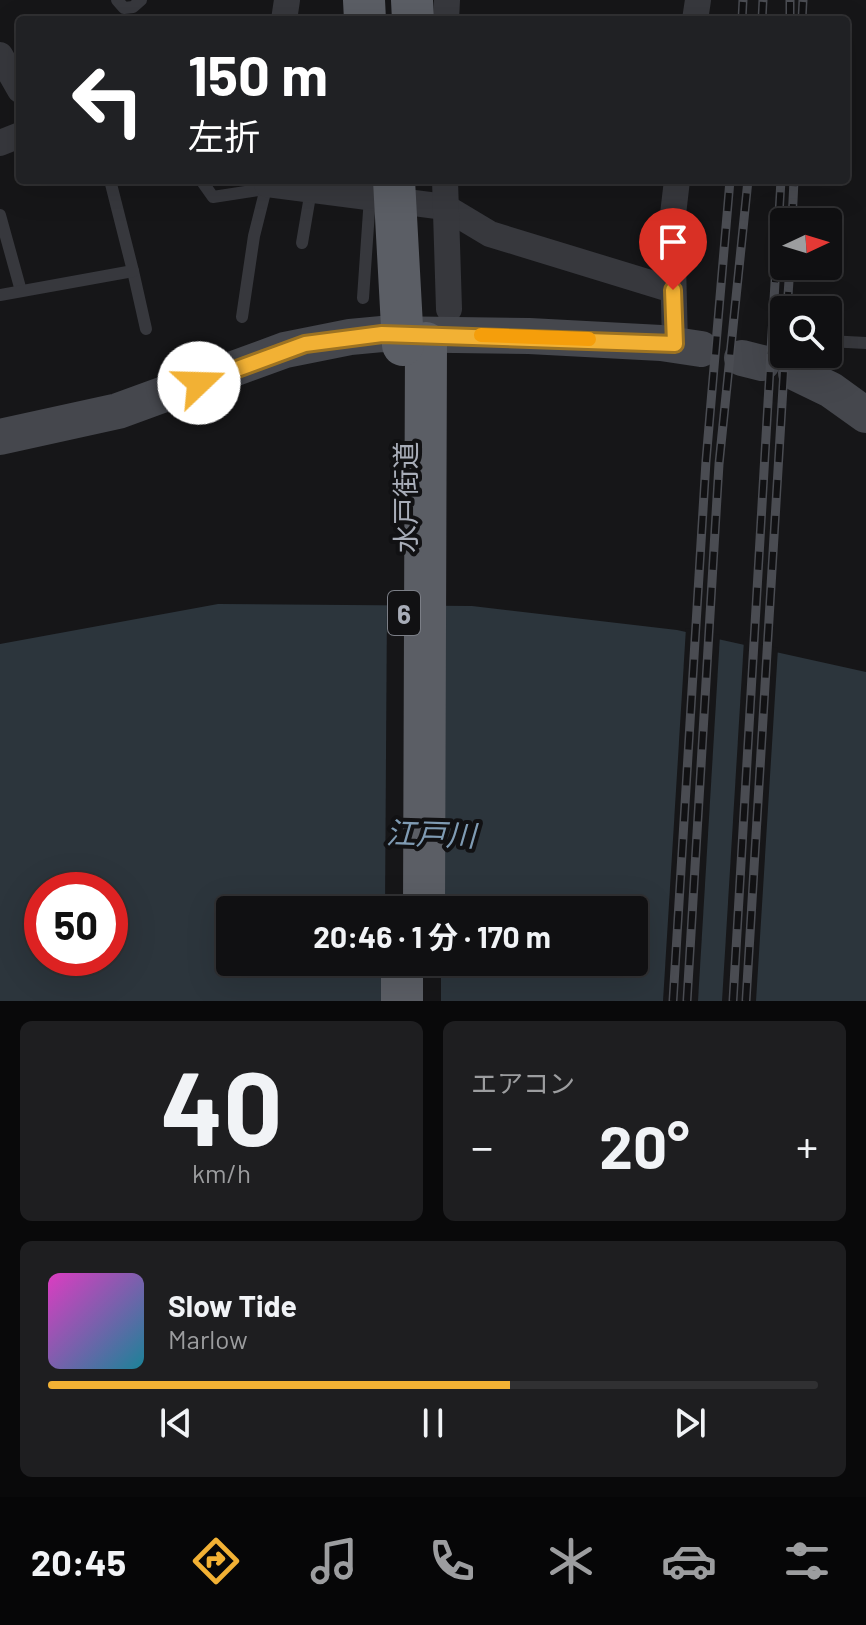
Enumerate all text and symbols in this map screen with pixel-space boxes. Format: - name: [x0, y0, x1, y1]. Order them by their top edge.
- text: 150 m: [188, 40, 328, 107]
- icon: left: [56, 48, 160, 152]
- text: 左折: [188, 114, 260, 157]
- pin: [639, 208, 707, 290]
- north arrow: [770, 208, 842, 280]
- map controls: [770, 208, 842, 368]
- icon: arrive: [651, 220, 695, 264]
- button: search: [770, 296, 842, 368]
- position arrow: [157, 341, 241, 425]
- street label: 水戸街道: [388, 441, 422, 553]
- road number: 6: [388, 591, 420, 635]
- water label: 江戸川: [385, 813, 480, 853]
- speed limit sign: 50: [24, 872, 128, 976]
- text: 20:46 · 1 分 · 170 m: [313, 918, 551, 954]
- text: 40: [160, 1042, 283, 1167]
- text: エアコン: [471, 1067, 575, 1098]
- text: 20°: [599, 1109, 690, 1181]
- text: −: [471, 1119, 493, 1172]
- text: +: [796, 1119, 818, 1172]
- text: km/h: [192, 1157, 251, 1188]
- text: Slow Tide: [168, 1287, 297, 1323]
- text: Marlow: [168, 1323, 248, 1354]
- icon: previous: [154, 1401, 198, 1445]
- icon: pause: [411, 1401, 455, 1445]
- icon: next: [668, 1401, 712, 1445]
- icon: directions: [188, 1533, 244, 1589]
- icon: music: [306, 1533, 362, 1589]
- icon: phone: [424, 1533, 480, 1589]
- icon: climate: [543, 1533, 599, 1589]
- icon: car: [661, 1533, 717, 1589]
- icon: filters: [779, 1533, 835, 1589]
- text: 20:45: [31, 1540, 126, 1583]

